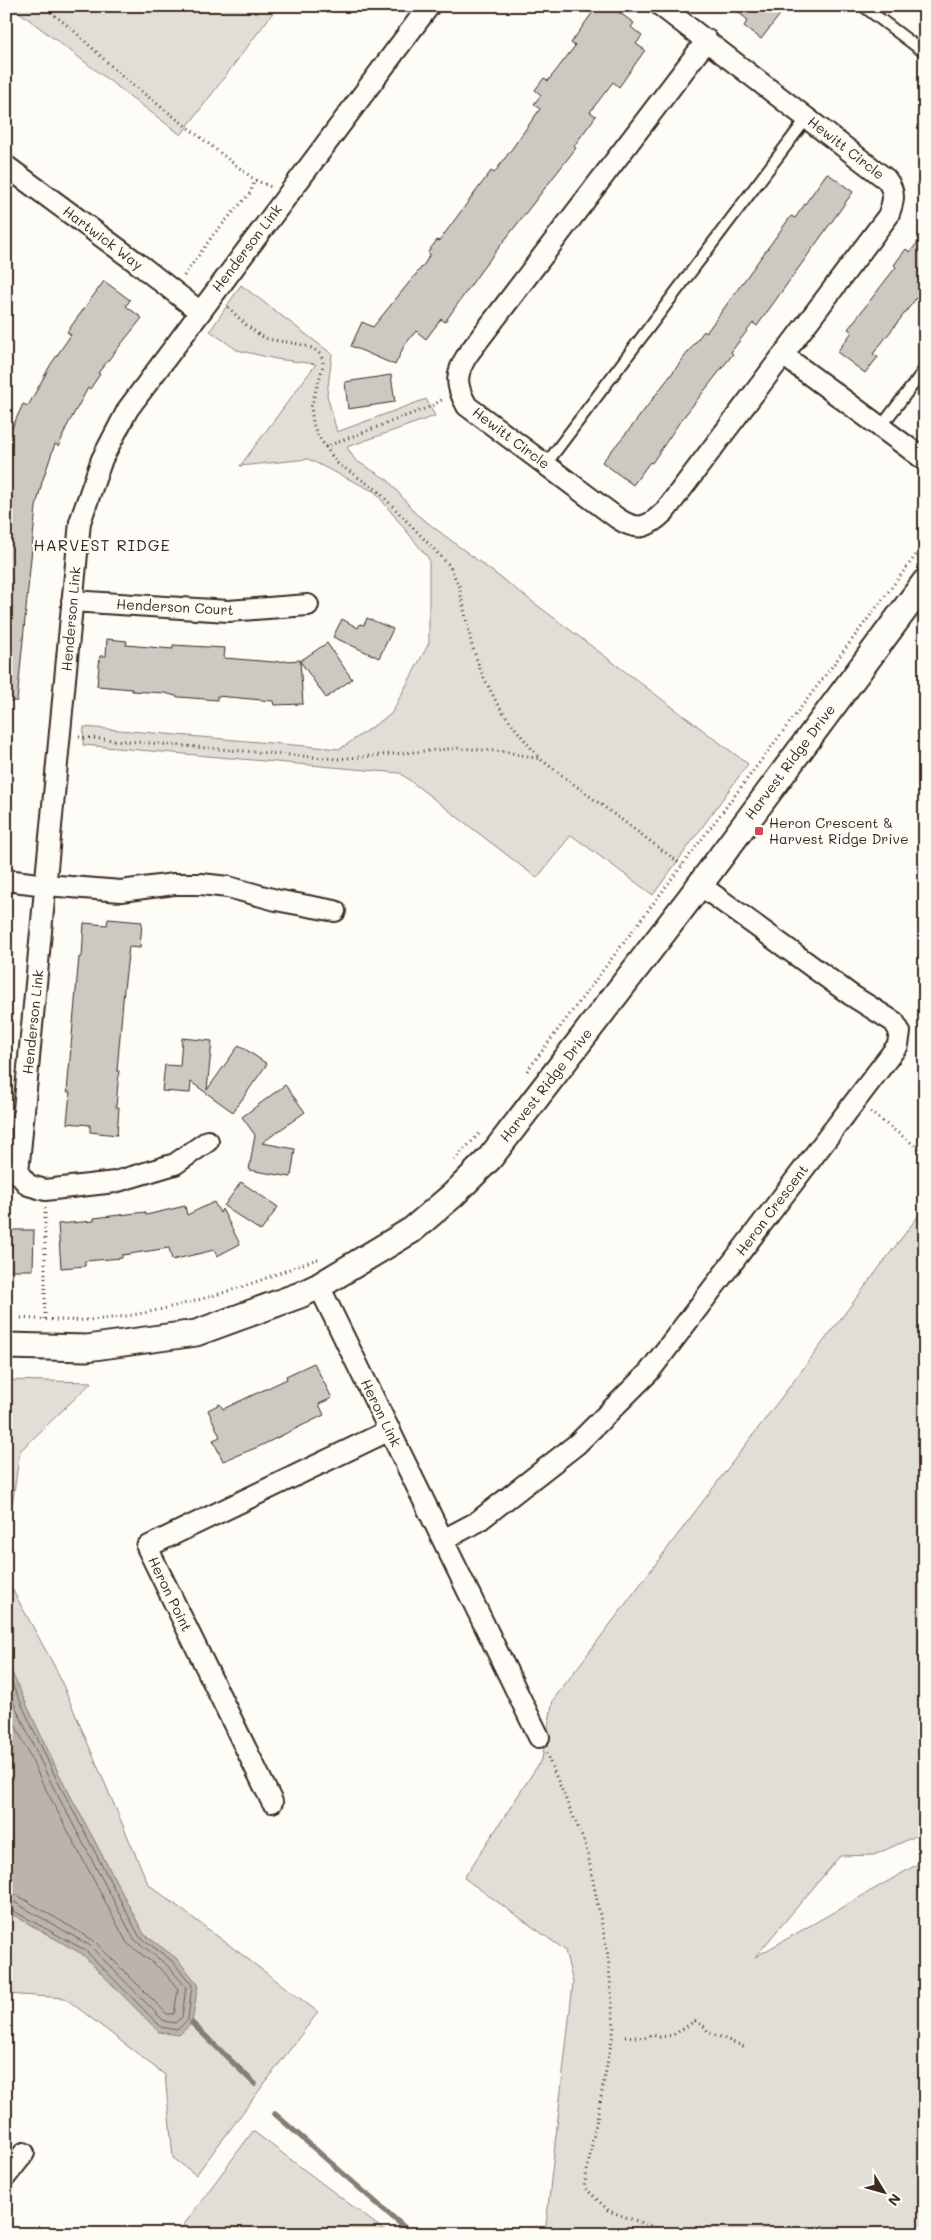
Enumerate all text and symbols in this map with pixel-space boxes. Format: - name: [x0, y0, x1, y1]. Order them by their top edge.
- street label: Hewitt Circle: [804, 112, 889, 184]
- street label: Henderson Link: [207, 200, 286, 295]
- street label: Hartwick Way: [59, 201, 147, 274]
- street label: Hewitt Circle: [469, 402, 554, 473]
- district label: HARVEST RIDGE: [33, 534, 171, 555]
- street label: Henderson Link: [56, 566, 85, 672]
- street label: Henderson Court: [116, 594, 234, 619]
- street label: Harvest Ridge Drive: [740, 700, 839, 823]
- place label: Heron Crescent & Harvest Ridge Drive: [769, 813, 909, 848]
- marker: Heron Crescent & Harvest Ridge Drive: [753, 825, 765, 837]
- street label: Henderson Link: [18, 969, 47, 1075]
- street label: Harvest Ridge Drive: [495, 1024, 596, 1146]
- street label: Heron Crescent: [731, 1160, 812, 1259]
- street label: Heron Link: [357, 1376, 406, 1450]
- street label: Heron Point: [144, 1553, 197, 1634]
- north arrow: [858, 2168, 908, 2218]
- text: N: [884, 2190, 906, 2210]

